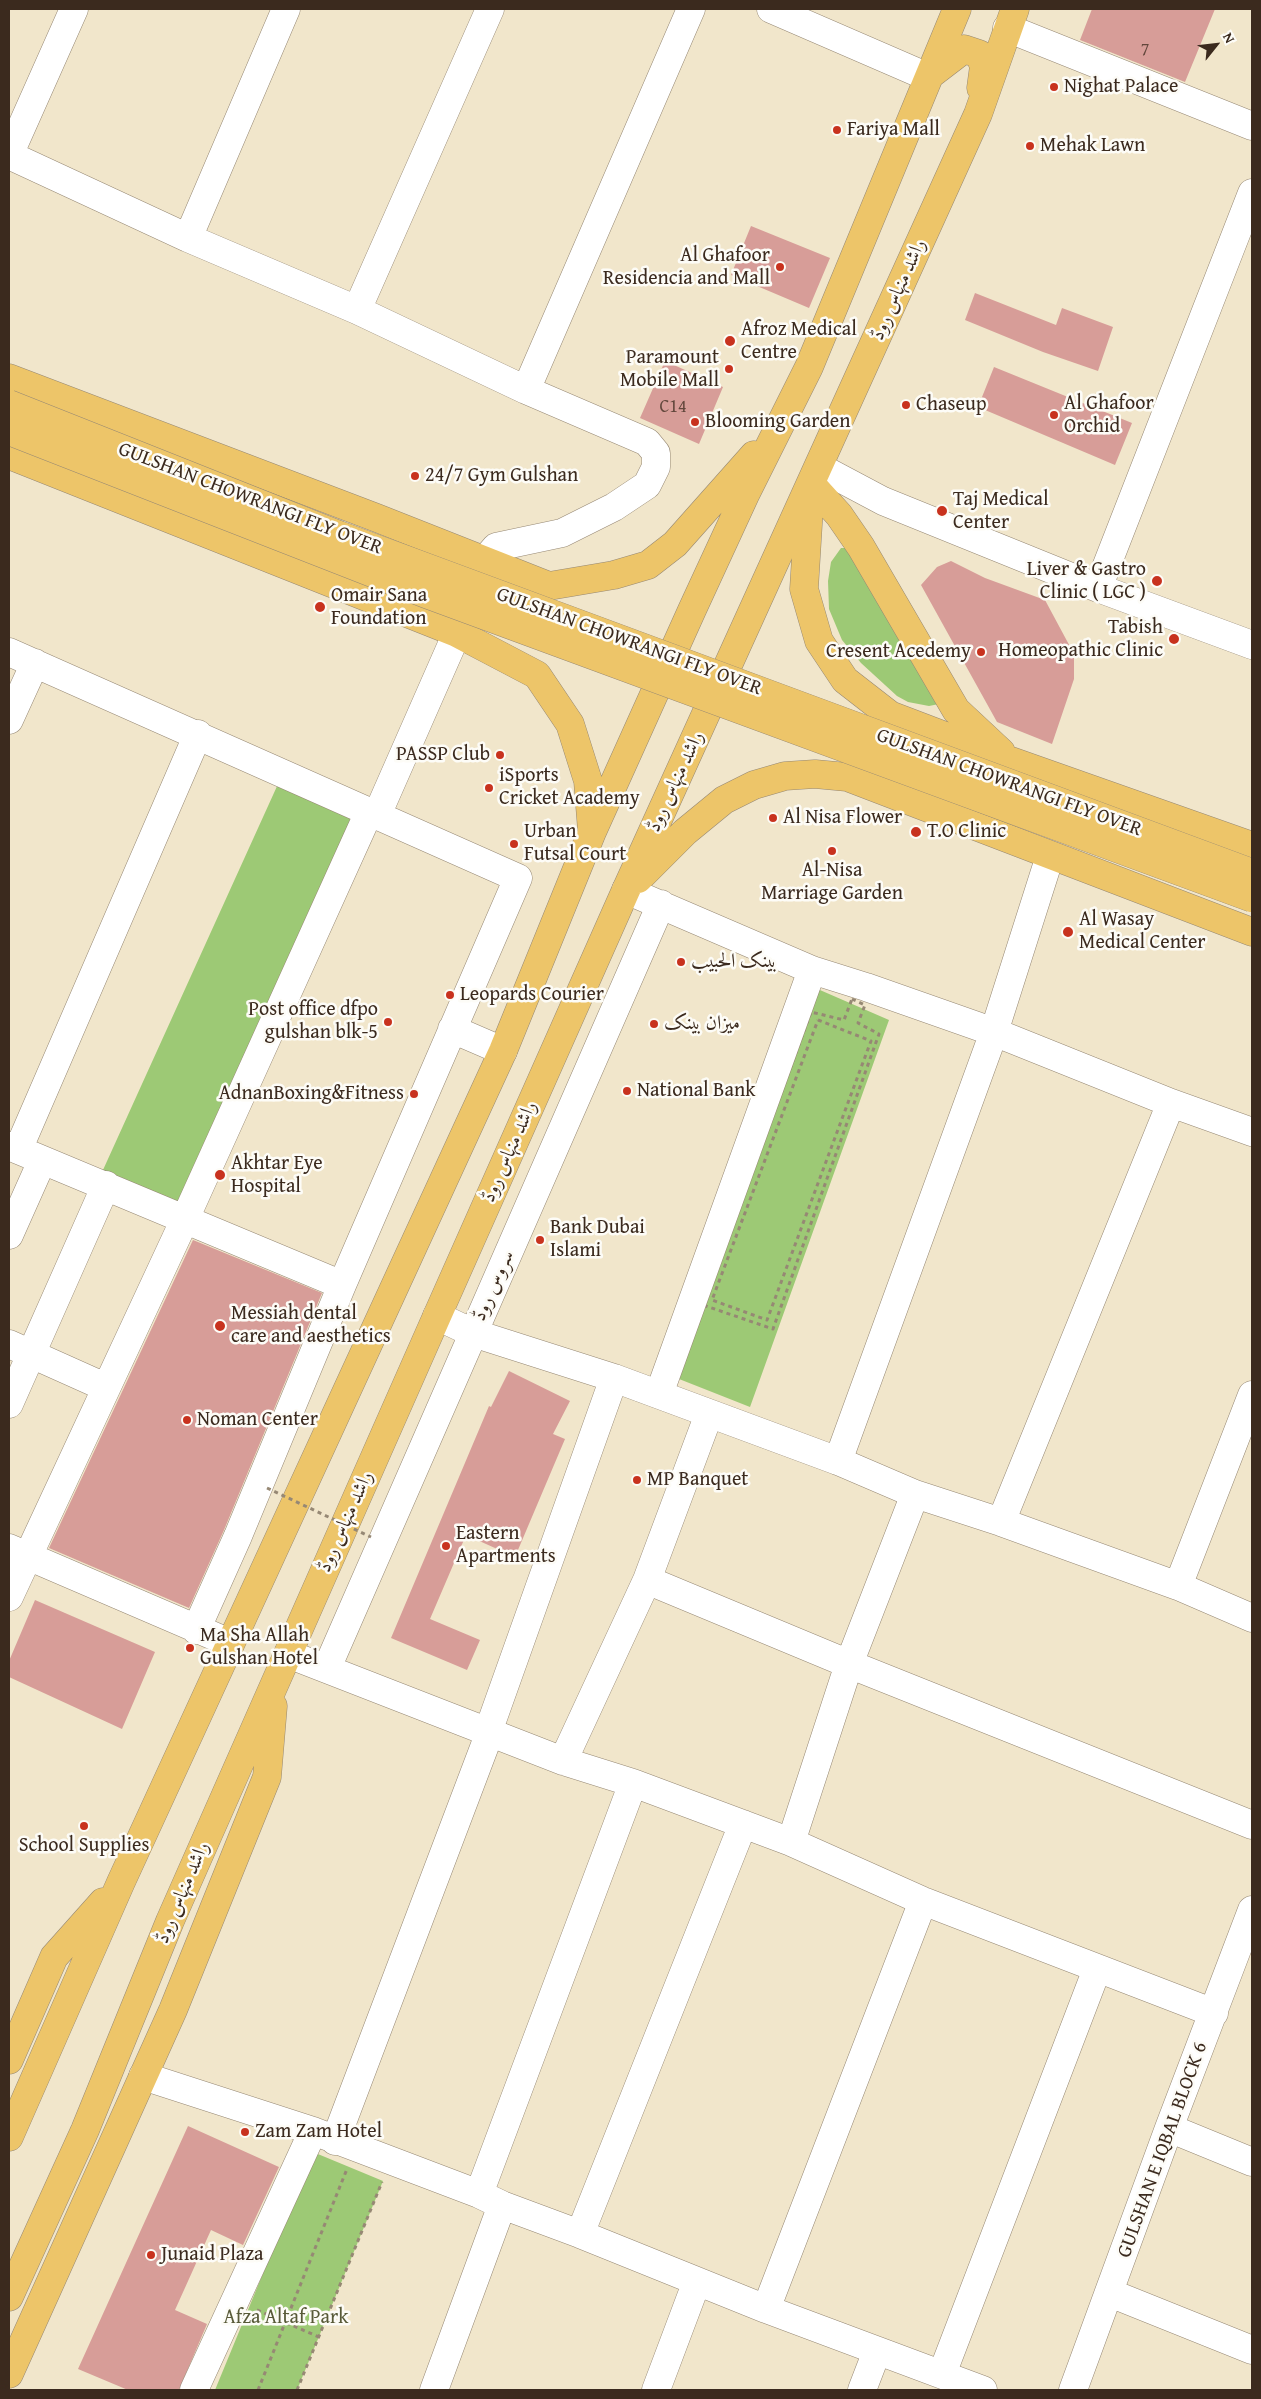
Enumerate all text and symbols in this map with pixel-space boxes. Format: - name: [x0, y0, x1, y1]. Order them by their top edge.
- north arrow: [1191, 20, 1241, 70]
- text: N: [1218, 29, 1240, 47]
- house number: 7: [1141, 39, 1149, 61]
- place label: Nighat Palace: [1064, 75, 1178, 99]
- marker: Nighat Palace: [1048, 81, 1060, 93]
- place label: Fariya Mall: [847, 118, 940, 142]
- marker: Fariya Mall: [831, 124, 843, 136]
- place label: Mehak Lawn: [1040, 134, 1145, 158]
- marker: Mehak Lawn: [1024, 140, 1036, 152]
- street label: راشد منہاس روڈ: [866, 236, 932, 344]
- place label: Al Ghafoor Residencia and Mall: [603, 244, 770, 291]
- marker: Al Ghafoor Residencia and Mall: [774, 261, 786, 273]
- place label: Afroz Medical Centre: [741, 318, 857, 365]
- marker: Afroz Medical Centre: [723, 334, 737, 348]
- place label: Paramount Mobile Mall: [620, 346, 719, 393]
- marker: Paramount Mobile Mall: [723, 363, 735, 375]
- place label: Al Ghafoor Orchid: [1064, 392, 1154, 439]
- place label: Chaseup: [916, 393, 986, 417]
- house number: C14: [659, 396, 687, 418]
- marker: Chaseup: [900, 399, 912, 411]
- marker: Al Ghafoor Orchid: [1048, 409, 1060, 421]
- place label: Blooming Garden: [705, 410, 850, 434]
- marker: Blooming Garden: [689, 416, 701, 428]
- street label: GULSHAN CHOWRANGI FLY OVER: [115, 438, 385, 560]
- place label: 24/7 Gym Gulshan: [425, 464, 578, 488]
- marker: 24/7 Gym Gulshan: [409, 470, 421, 482]
- place label: Taj Medical Center: [953, 488, 1049, 535]
- marker: Taj Medical Center: [935, 504, 949, 518]
- place label: Liver & Gastro Clinic ( LGC ): [1027, 558, 1146, 605]
- marker: Liver & Gastro Clinic ( LGC ): [1150, 574, 1164, 588]
- street label: GULSHAN CHOWRANGI FLY OVER: [493, 583, 765, 701]
- place label: Omair Sana Foundation: [331, 584, 427, 631]
- marker: Omair Sana Foundation: [313, 600, 327, 614]
- place label: Tabish Homeopathic Clinic: [998, 616, 1163, 663]
- marker: Tabish Homeopathic Clinic: [1167, 632, 1181, 646]
- place label: Cresent Acedemy: [826, 640, 971, 664]
- marker: Cresent Acedemy: [975, 646, 987, 658]
- street label: GULSHAN CHOWRANGI FLY OVER: [873, 724, 1145, 842]
- street label: راشد منہاس روڈ: [642, 728, 710, 836]
- place label: PASSP Club: [396, 743, 490, 767]
- marker: PASSP Club: [494, 749, 506, 761]
- place label: iSports Cricket Academy: [499, 764, 640, 811]
- marker: iSports Cricket Academy: [483, 782, 495, 794]
- place label: Al Nisa Flower: [783, 806, 902, 830]
- marker: Al Nisa Flower: [767, 812, 779, 824]
- place label: Urban Futsal Court: [524, 820, 626, 867]
- place label: T.O Clinic: [927, 820, 1006, 844]
- marker: T.O Clinic: [909, 825, 923, 839]
- marker: Urban Futsal Court: [508, 838, 520, 850]
- marker: Al-Nisa Marriage Garden: [826, 845, 838, 857]
- place label: Al-Nisa Marriage Garden: [761, 859, 903, 906]
- place label: Al Wasay Medical Center: [1079, 908, 1206, 955]
- marker: Al Wasay Medical Center: [1061, 925, 1075, 939]
- place label: بينک الحبيب: [691, 950, 777, 974]
- marker: بينک الحبيب: [675, 956, 687, 968]
- place label: Leopards Courier: [460, 983, 604, 1007]
- marker: Leopards Courier: [444, 989, 456, 1001]
- place label: Post office dfpo gulshan blk-5: [248, 998, 378, 1045]
- place label: میزان بینک: [664, 1012, 740, 1036]
- marker: Post office dfpo gulshan blk-5: [382, 1016, 394, 1028]
- marker: میزان بینک: [648, 1018, 660, 1030]
- place label: National Bank: [637, 1079, 755, 1103]
- place label: AdnanBoxing&Fitness: [219, 1082, 404, 1106]
- marker: National Bank: [621, 1085, 633, 1097]
- marker: AdnanBoxing&Fitness: [408, 1088, 420, 1100]
- street label: راشد منہاس روڈ: [477, 1098, 543, 1206]
- place label: Akhtar Eye Hospital: [231, 1152, 323, 1199]
- marker: Akhtar Eye Hospital: [213, 1168, 227, 1182]
- place label: Bank Dubai Islami: [550, 1216, 645, 1263]
- marker: Bank Dubai Islami: [534, 1234, 546, 1246]
- street label: سروس روڈ: [468, 1247, 520, 1325]
- place label: Messiah dental care and aesthetics: [231, 1302, 391, 1349]
- marker: Messiah dental care and aesthetics: [213, 1319, 227, 1333]
- place label: Noman Center: [197, 1408, 318, 1432]
- marker: Noman Center: [181, 1414, 193, 1426]
- street label: راشد منہاس روڈ: [313, 1468, 379, 1576]
- place label: MP Banquet: [647, 1468, 748, 1492]
- marker: MP Banquet: [631, 1474, 643, 1486]
- place label: Eastern Apartments: [456, 1522, 556, 1569]
- marker: Eastern Apartments: [440, 1540, 452, 1552]
- place label: Ma Sha Allah Gulshan Hotel: [200, 1624, 318, 1671]
- marker: Ma Sha Allah Gulshan Hotel: [184, 1642, 196, 1654]
- marker: School Supplies: [78, 1820, 90, 1832]
- place label: School Supplies: [19, 1834, 149, 1858]
- street label: راشد منہاس روڈ: [151, 1838, 215, 1948]
- street label: GULSHAN E IQBAL BLOCK 6: [1113, 2039, 1213, 2261]
- place label: Zam Zam Hotel: [255, 2120, 382, 2144]
- marker: Zam Zam Hotel: [239, 2126, 251, 2138]
- place label: Junaid Plaza: [161, 2243, 264, 2267]
- marker: Junaid Plaza: [145, 2249, 157, 2261]
- park label: Afza Altaf Park: [224, 2306, 348, 2330]

